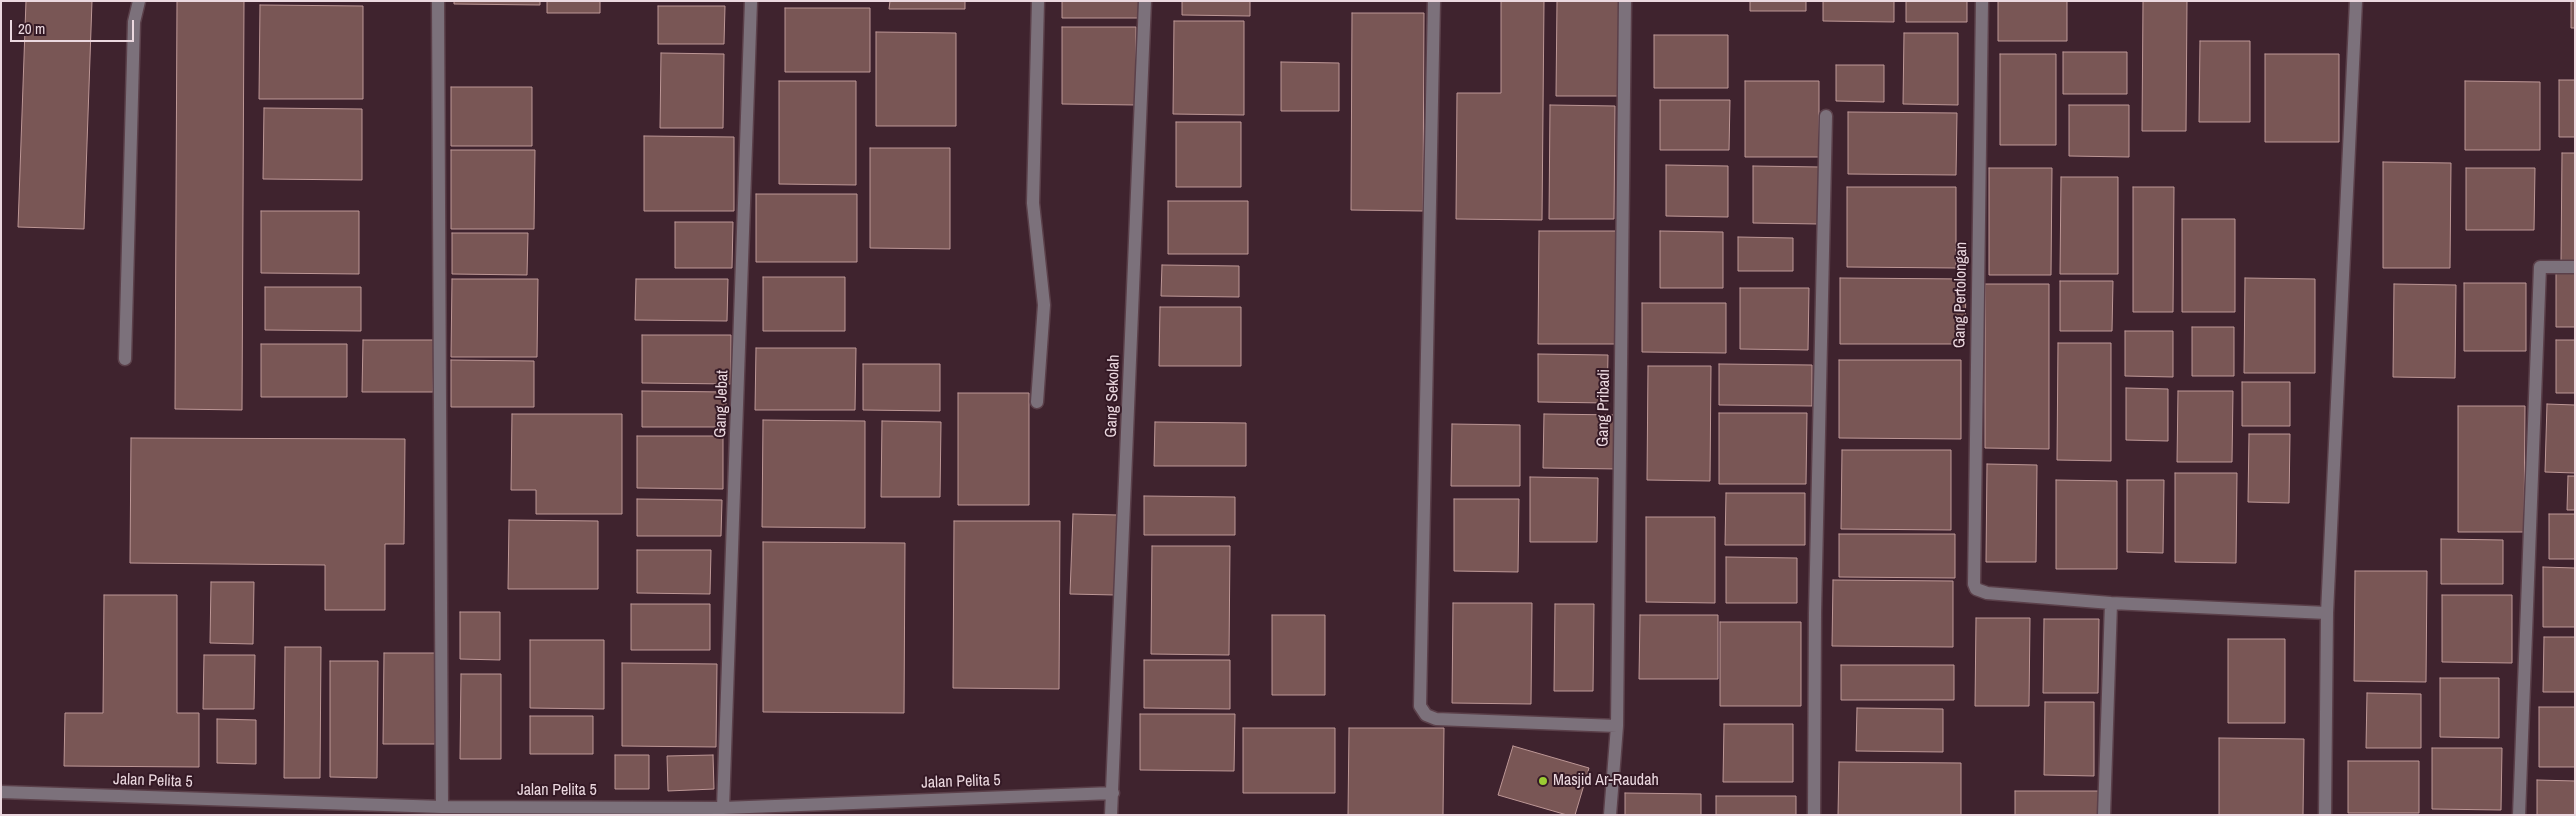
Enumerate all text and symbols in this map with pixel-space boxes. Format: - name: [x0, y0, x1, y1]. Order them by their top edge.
- scale bar: [12, 10, 136, 42]
- text: 20 m: [18, 18, 45, 39]
- street label: Gang Pertolongan: [1950, 242, 1972, 348]
- street label: Gang Sekolah: [1102, 354, 1124, 438]
- street label: Gang Pribadi: [1594, 369, 1614, 447]
- street label: Gang Jebat: [711, 370, 733, 438]
- street label: Jalan Pelita 5: [113, 770, 193, 792]
- street label: Jalan Pelita 5: [921, 771, 1001, 793]
- place label: Masjid Ar-Raudah: [1553, 771, 1659, 791]
- marker: Masjid Ar-Raudah: [1537, 775, 1549, 787]
- street label: Jalan Pelita 5: [517, 781, 597, 801]

